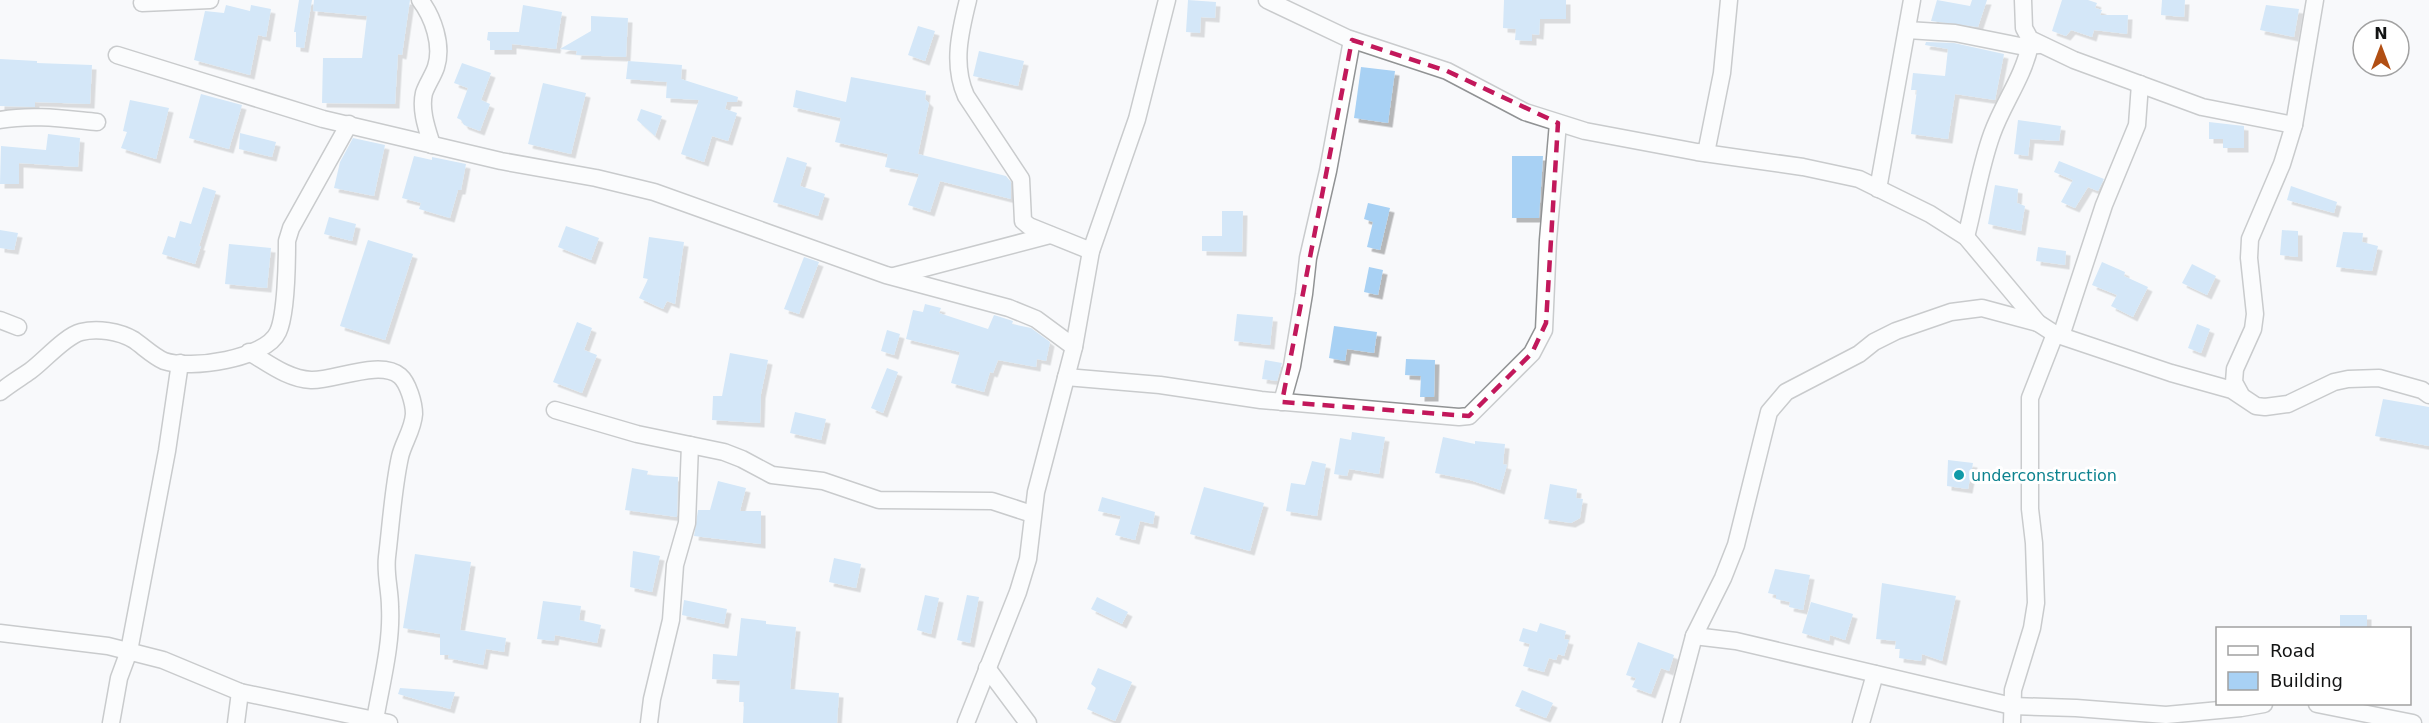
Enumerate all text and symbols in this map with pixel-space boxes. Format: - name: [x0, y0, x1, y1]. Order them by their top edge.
- north arrow: [2351, 18, 2411, 78]
- text: N: [2374, 24, 2388, 43]
- place label: underconstruction: [1971, 466, 2117, 485]
- marker: underconstruction: [1952, 468, 1966, 482]
- legend: [2216, 627, 2411, 705]
- text: Road: [2270, 640, 2315, 661]
- text: Building: [2270, 670, 2343, 691]

